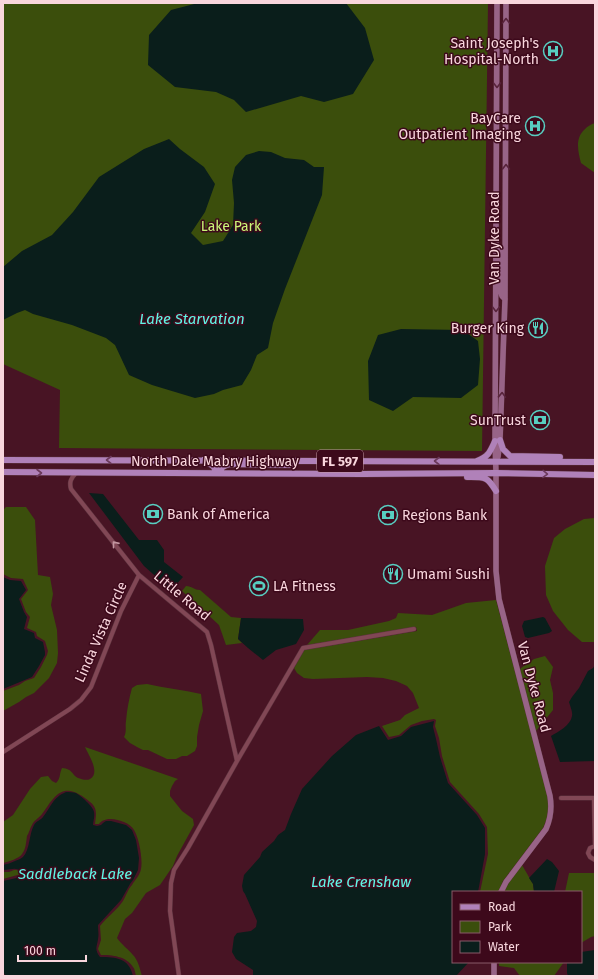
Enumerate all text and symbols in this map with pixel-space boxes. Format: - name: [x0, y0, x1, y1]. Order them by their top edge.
- one-way arrow: [502, 18, 510, 24]
- place label: Saint Joseph's Hospital-North: [444, 35, 539, 68]
- hospital icon: Saint Joseph's Hospital-North: [542, 40, 564, 62]
- one-way arrow: [493, 82, 501, 88]
- place label: BayCare Outpatient Imaging: [398, 110, 522, 143]
- hospital icon: BayCare Outpatient Imaging: [524, 115, 546, 137]
- one-way arrow: [502, 164, 510, 170]
- street label: Van Dyke Road: [486, 191, 503, 285]
- park label: Lake Park: [201, 218, 262, 235]
- one-way arrow: [492, 306, 500, 312]
- water label: Lake Starvation: [139, 310, 245, 328]
- restaurant icon: Burger King: [527, 317, 549, 339]
- place label: Burger King: [451, 320, 525, 337]
- one-way arrow: [498, 392, 506, 398]
- bank icon: SunTrust: [529, 409, 551, 431]
- place label: SunTrust: [470, 412, 527, 429]
- road number: FL 597: [317, 450, 363, 472]
- street label: North Dale Mabry Highway: [131, 453, 299, 470]
- one-way arrow: [106, 456, 112, 464]
- one-way arrow: [434, 457, 440, 465]
- one-way arrow: [36, 469, 42, 477]
- one-way arrow: [542, 470, 548, 478]
- bank icon: Bank of America: [142, 503, 164, 525]
- bank icon: Regions Bank: [377, 504, 399, 526]
- place label: Bank of America: [167, 506, 270, 523]
- place label: Regions Bank: [402, 507, 488, 524]
- one-way arrow: [112, 542, 119, 549]
- restaurant icon: Umami Sushi: [382, 563, 404, 585]
- place label: Umami Sushi: [407, 566, 490, 583]
- street label: Little Road: [150, 567, 214, 625]
- sports icon: LA Fitness: [248, 575, 270, 597]
- place label: LA Fitness: [273, 578, 336, 595]
- street label: Linda Vista Circle: [71, 579, 131, 685]
- street label: Van Dyke Road: [514, 640, 554, 734]
- water label: Saddleback Lake: [17, 865, 132, 883]
- water label: Lake Crenshaw: [311, 873, 411, 891]
- legend: [452, 891, 582, 963]
- text: Road: [488, 900, 516, 914]
- text: Park: [488, 920, 512, 934]
- scale bar: [18, 937, 86, 963]
- text: Water: [488, 940, 520, 954]
- text: 100 m: [24, 944, 56, 958]

